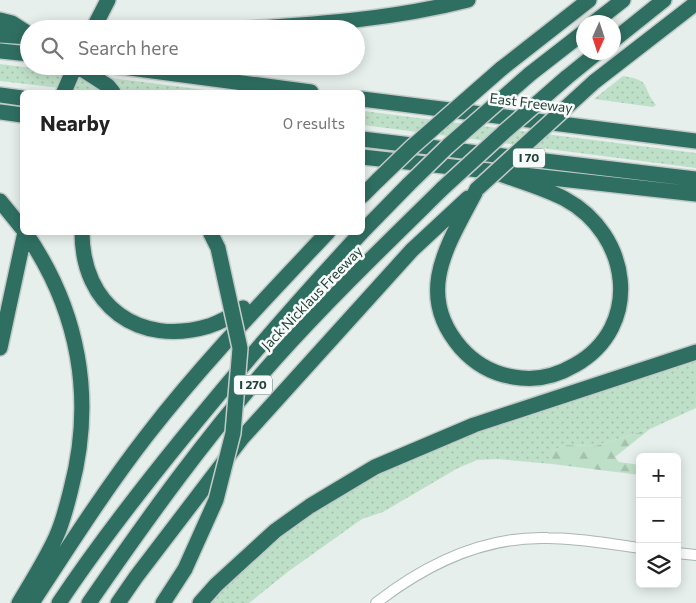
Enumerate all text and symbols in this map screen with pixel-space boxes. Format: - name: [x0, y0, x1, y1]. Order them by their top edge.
- north arrow: [576, 15, 621, 60]
- search box: [20, 20, 365, 75]
- icon: search: [38, 34, 66, 62]
- text: Search here: [78, 36, 178, 59]
- street label: East Freeway: [489, 89, 574, 116]
- text: Nearby: [40, 110, 110, 135]
- text: 0 results: [283, 113, 345, 132]
- road number: I 70: [513, 148, 545, 168]
- street label: Jack Nicklaus Freeway: [258, 242, 366, 353]
- road number: I 270: [234, 376, 272, 394]
- map controls: [636, 453, 681, 588]
- button: +: [636, 453, 681, 498]
- button: −: [636, 498, 681, 543]
- button: layers: [636, 543, 681, 588]

